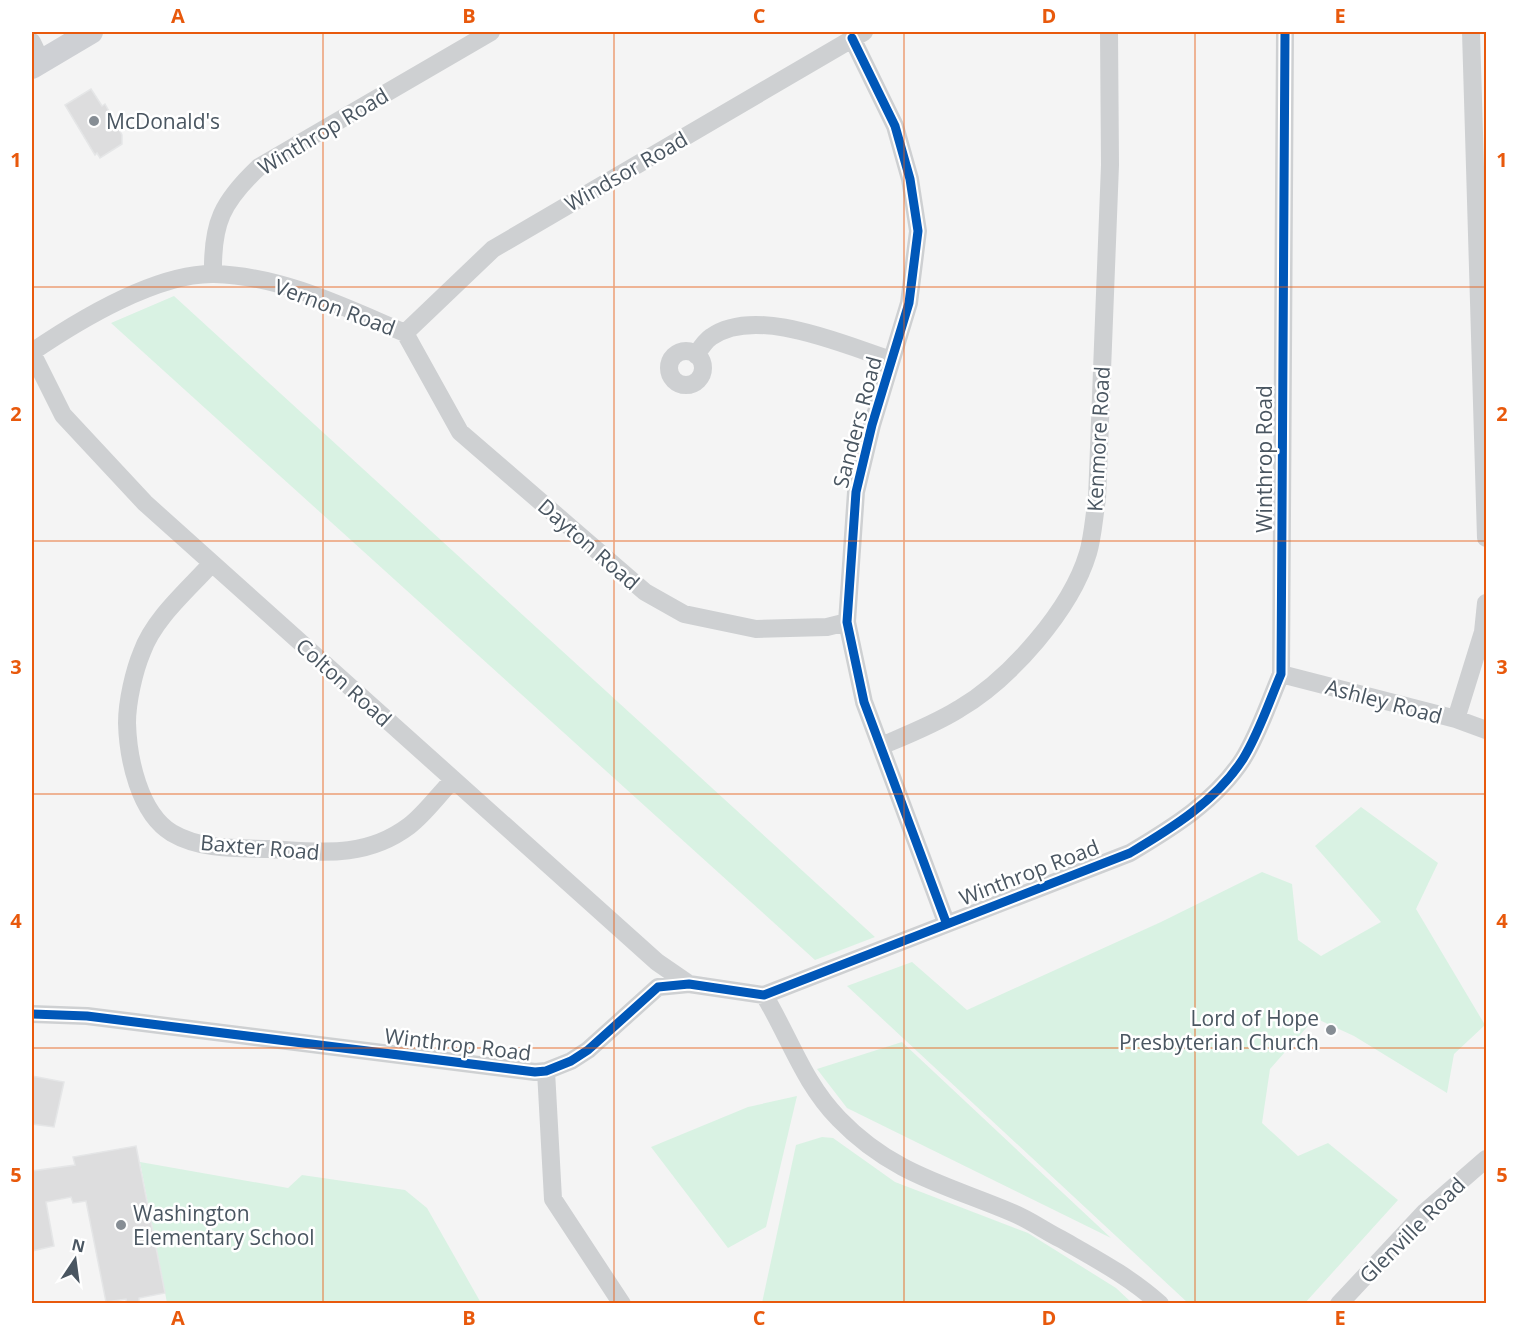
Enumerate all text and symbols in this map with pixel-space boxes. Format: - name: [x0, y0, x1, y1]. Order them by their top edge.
- text: A: [171, 2, 185, 29]
- text: B: [462, 2, 476, 29]
- text: C: [753, 2, 766, 29]
- text: D: [1042, 2, 1056, 29]
- text: E: [1334, 2, 1346, 29]
- street label: Winthrop Road: [253, 81, 393, 181]
- place label: McDonald's: [106, 107, 220, 135]
- marker: McDonald's: [87, 114, 101, 128]
- street label: Windsor Road: [560, 125, 692, 217]
- text: 1: [10, 146, 22, 173]
- text: 1: [1496, 146, 1508, 173]
- street label: Vernon Road: [271, 272, 399, 342]
- street label: Sanders Road: [826, 353, 888, 491]
- street label: Kenmore Road: [1080, 366, 1116, 512]
- street label: Winthrop Road: [1250, 385, 1278, 533]
- text: 2: [10, 400, 22, 427]
- text: 2: [1496, 400, 1508, 427]
- street label: Dayton Road: [532, 492, 646, 596]
- street label: Colton Road: [290, 632, 398, 732]
- text: 3: [10, 653, 22, 680]
- text: 3: [1496, 653, 1508, 680]
- street label: Ashley Road: [1323, 672, 1445, 730]
- street label: Baxter Road: [199, 828, 321, 866]
- street label: Winthrop Road: [955, 832, 1103, 912]
- text: 4: [10, 907, 22, 934]
- text: 4: [1496, 907, 1508, 934]
- place label: Lord of Hope Presbyterian Church: [1119, 1004, 1319, 1056]
- street label: Winthrop Road: [383, 1021, 533, 1067]
- marker: Lord of Hope Presbyterian Church: [1324, 1023, 1338, 1037]
- text: 5: [10, 1161, 22, 1188]
- text: 5: [1496, 1161, 1508, 1188]
- street label: Glenville Road: [1353, 1171, 1471, 1289]
- place label: Washington Elementary School: [133, 1199, 315, 1251]
- marker: Washington Elementary School: [114, 1218, 128, 1232]
- north arrow: [45, 1230, 105, 1290]
- text: N: [70, 1233, 87, 1258]
- text: A: [171, 1304, 185, 1331]
- text: B: [462, 1304, 476, 1331]
- text: C: [753, 1304, 766, 1331]
- text: D: [1042, 1304, 1056, 1331]
- text: E: [1334, 1304, 1346, 1331]

